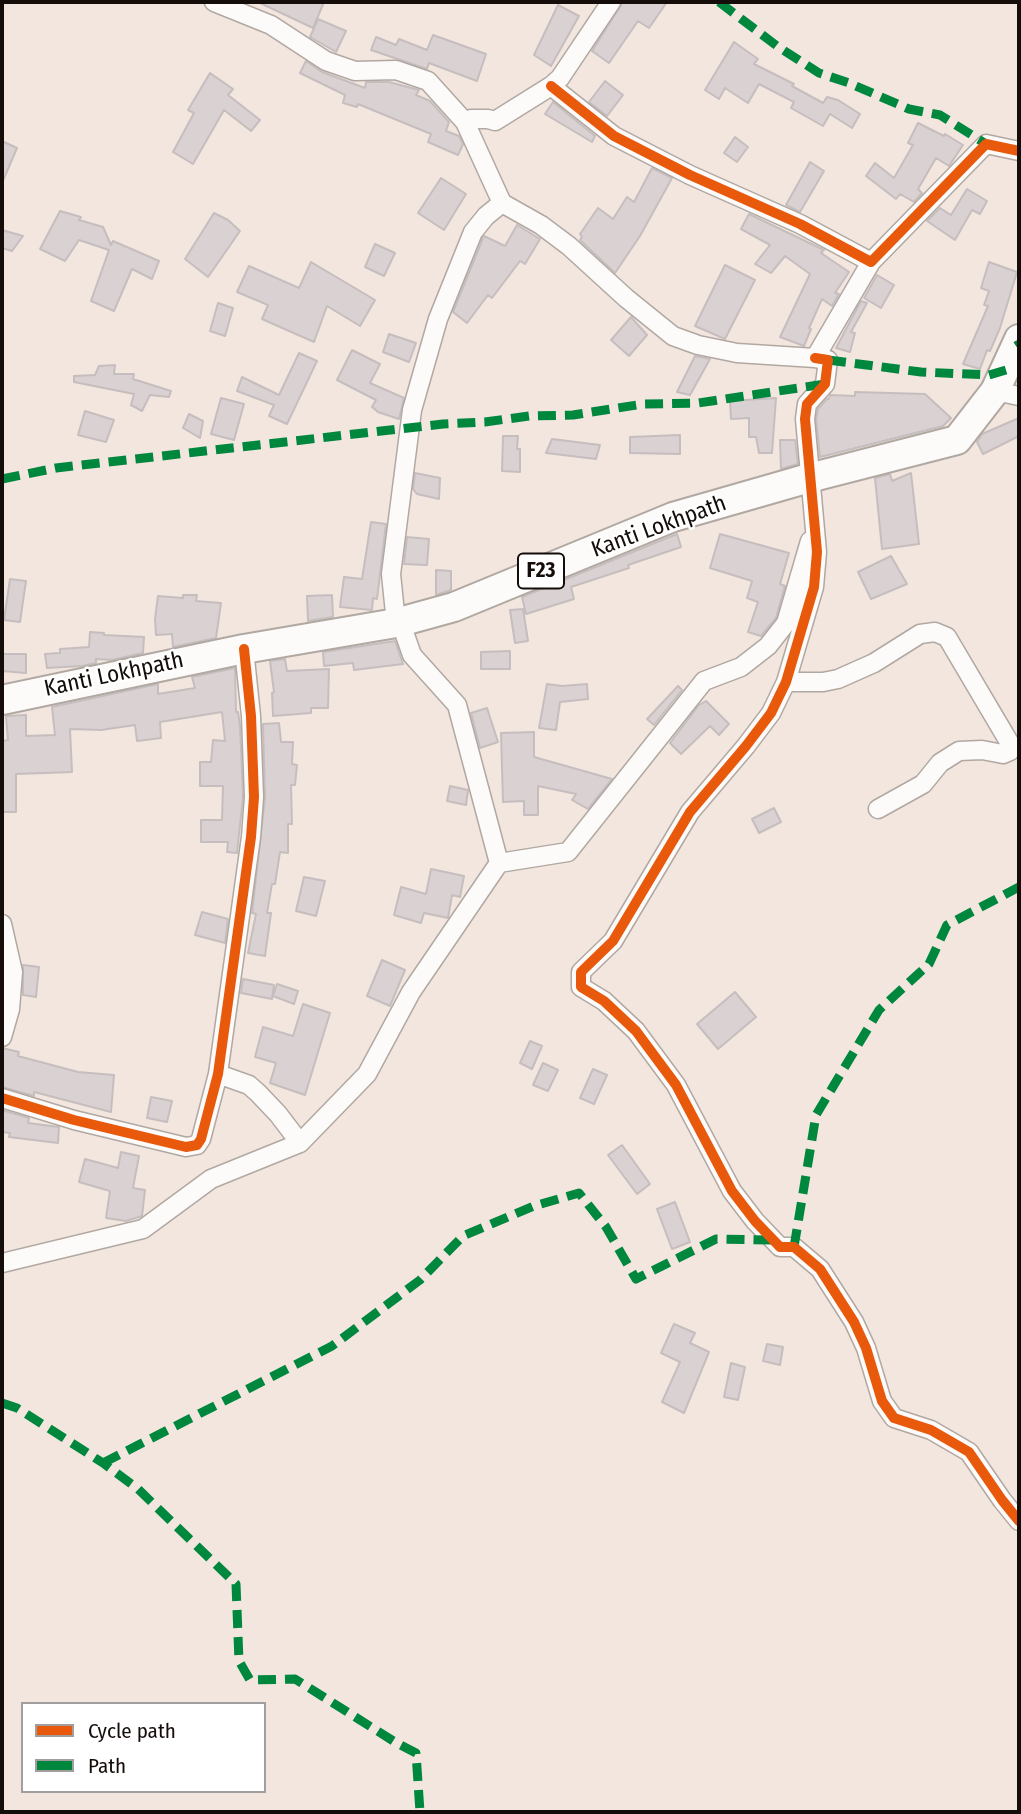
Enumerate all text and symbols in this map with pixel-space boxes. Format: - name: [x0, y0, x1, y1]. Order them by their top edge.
- street label: Kanti Lokhpath: [588, 490, 730, 564]
- road number: F23: [518, 554, 564, 588]
- street label: Kanti Lokhpath: [42, 647, 186, 703]
- legend: [21, 1702, 266, 1793]
- text: Cycle path: [88, 1718, 176, 1744]
- text: Path: [88, 1753, 126, 1779]

